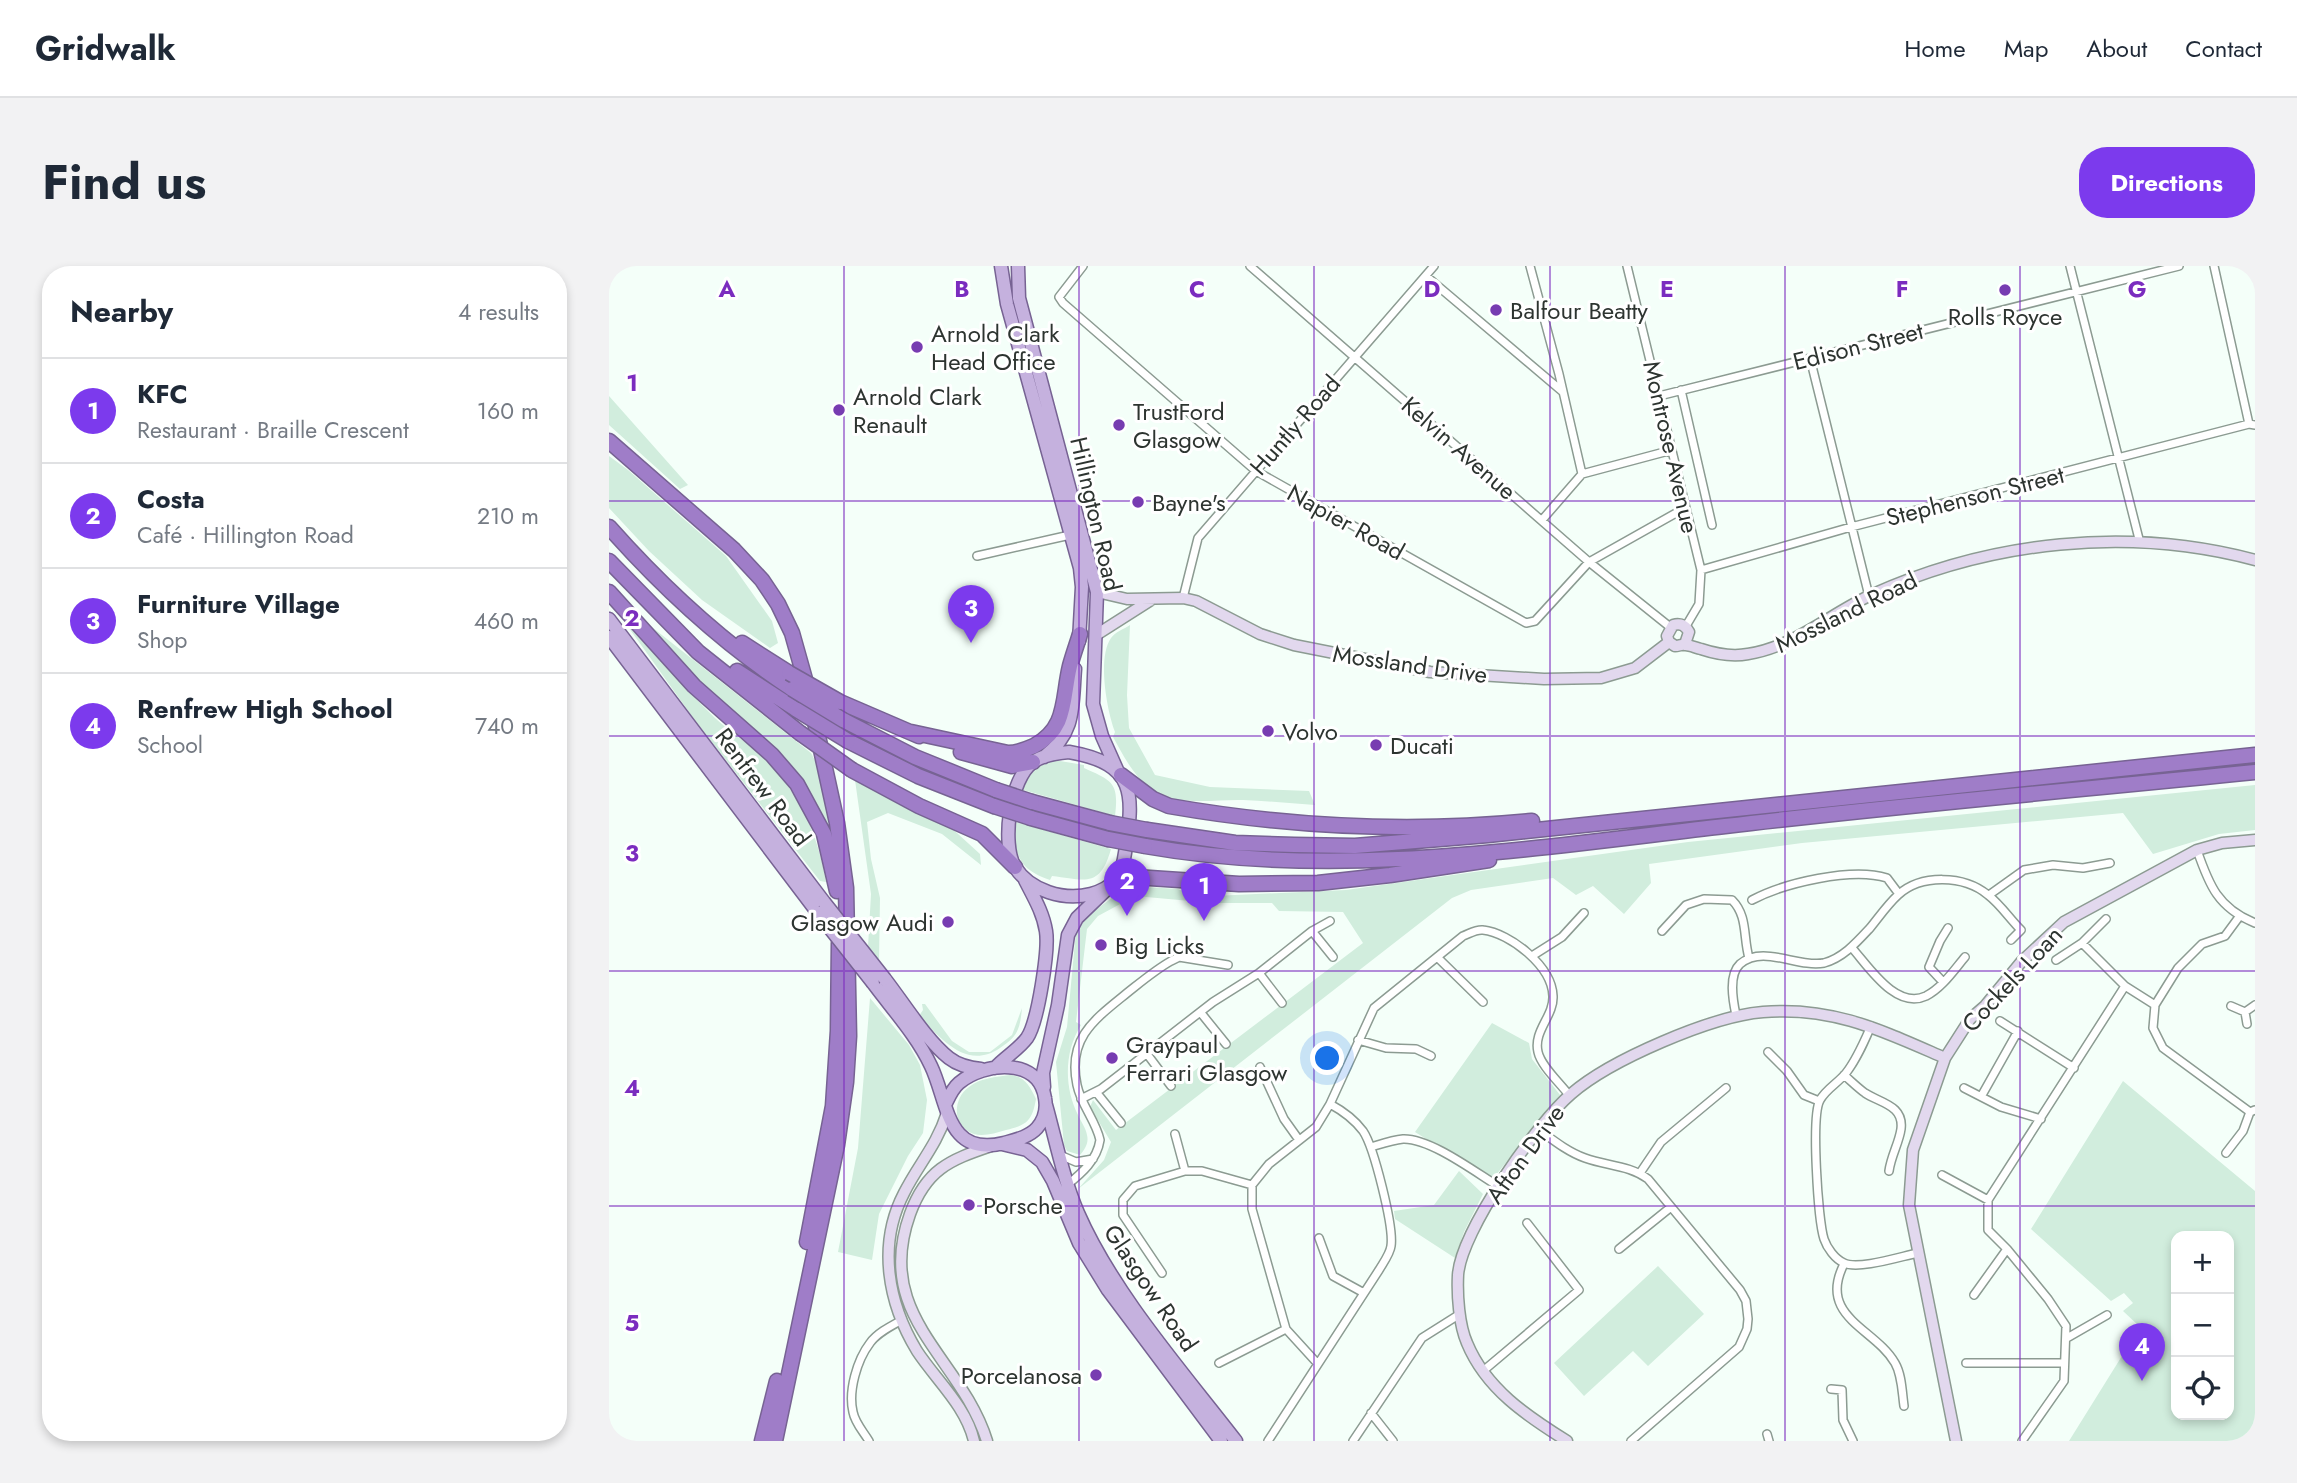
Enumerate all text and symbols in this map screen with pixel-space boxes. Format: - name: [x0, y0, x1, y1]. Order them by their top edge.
- text: Gridwalk: [35, 25, 176, 72]
- text: Home: [1904, 31, 1966, 66]
- text: Map: [2004, 31, 2048, 66]
- text: About: [2086, 31, 2147, 66]
- text: Contact: [2185, 31, 2262, 66]
- text: Find us: [42, 147, 206, 217]
- button: Directions: [2079, 147, 2255, 218]
- text: A: [718, 272, 736, 306]
- text: B: [954, 272, 970, 306]
- text: C: [1189, 272, 1205, 306]
- text: D: [1424, 272, 1441, 306]
- text: E: [1660, 272, 1674, 306]
- text: F: [1896, 272, 1908, 306]
- text: G: [2128, 272, 2146, 306]
- marker: Rolls Royce: [1997, 282, 2013, 298]
- text: Nearby: [70, 290, 173, 333]
- place label: Balfour Beatty: [1510, 293, 1648, 328]
- text: 4 results: [458, 295, 539, 329]
- place label: Rolls Royce: [1948, 299, 2062, 334]
- marker: Balfour Beatty: [1488, 302, 1504, 318]
- street label: Edison Street: [1789, 313, 1927, 379]
- place label: Arnold Clark Head Office: [931, 316, 1060, 379]
- marker: Arnold Clark Head Office: [909, 339, 925, 355]
- street label: Montrose Avenue: [1634, 357, 1708, 537]
- text: 1: [626, 366, 638, 400]
- street label: Huntly Road: [1241, 367, 1349, 483]
- text: KFC: [137, 375, 188, 413]
- place label: Arnold Clark Renault: [853, 379, 982, 442]
- street label: Kelvin Avenue: [1394, 388, 1524, 508]
- text: 1: [87, 394, 99, 428]
- text: 160 m: [477, 394, 539, 428]
- place label: TrustFord Glasgow: [1133, 394, 1225, 457]
- marker: Arnold Clark Renault: [831, 402, 847, 418]
- text: Restaurant · Braille Crescent: [137, 413, 409, 447]
- marker: TrustFord Glasgow: [1111, 417, 1127, 433]
- street label: Hillington Road: [1061, 433, 1131, 595]
- street label: Stephenson Street: [1882, 457, 2068, 535]
- street label: Napier Road: [1281, 475, 1411, 569]
- text: Costa: [137, 480, 205, 518]
- place label: Bayne's: [1152, 485, 1226, 520]
- marker: Bayne's: [1130, 494, 1146, 510]
- text: 2: [85, 499, 101, 533]
- text: 210 m: [477, 499, 539, 533]
- text: Café · Hillington Road: [137, 518, 354, 552]
- street label: Mossland Road: [1769, 562, 1923, 662]
- text: Furniture Village: [137, 585, 340, 623]
- pin: 3: [948, 585, 994, 643]
- text: 2: [624, 601, 640, 635]
- text: 3: [86, 604, 100, 638]
- text: 460 m: [474, 604, 539, 638]
- text: Shop: [137, 623, 187, 657]
- street label: Mossland Drive: [1330, 636, 1490, 692]
- text: Renfrew High School: [137, 690, 393, 728]
- text: 4: [85, 709, 101, 743]
- text: 740 m: [475, 709, 539, 743]
- place label: Volvo: [1282, 714, 1338, 749]
- street label: Renfrew Road: [707, 720, 819, 854]
- marker: Volvo: [1260, 723, 1276, 739]
- text: School: [137, 728, 203, 762]
- place label: Ducati: [1390, 728, 1454, 763]
- marker: Ducati: [1368, 737, 1384, 753]
- text: 3: [625, 836, 639, 870]
- pin: 2: [1104, 858, 1150, 916]
- pin: 1: [1181, 863, 1227, 921]
- place label: Glasgow Audi: [791, 905, 934, 940]
- marker: Glasgow Audi: [940, 914, 956, 930]
- street label: Cockels Loan: [1954, 918, 2070, 1040]
- place label: Big Licks: [1115, 928, 1204, 963]
- marker: Big Licks: [1093, 937, 1109, 953]
- place label: Graypaul Ferrari Glasgow: [1126, 1027, 1288, 1090]
- your location: [1310, 1041, 1344, 1075]
- marker: Graypaul Ferrari Glasgow: [1104, 1050, 1120, 1066]
- text: 4: [624, 1071, 640, 1105]
- street label: Afton Drive: [1477, 1097, 1573, 1211]
- place label: Porsche: [983, 1188, 1063, 1223]
- marker: Porsche: [961, 1197, 977, 1213]
- street label: Glasgow Road: [1095, 1217, 1207, 1359]
- map controls: [2171, 1231, 2234, 1420]
- button: +: [2171, 1231, 2234, 1294]
- button: −: [2171, 1294, 2234, 1357]
- text: 5: [625, 1306, 639, 1340]
- pin: 4: [2119, 1323, 2165, 1381]
- button: locate: [2171, 1357, 2234, 1420]
- place label: Porcelanosa: [961, 1358, 1082, 1393]
- marker: Porcelanosa: [1088, 1367, 1104, 1383]

